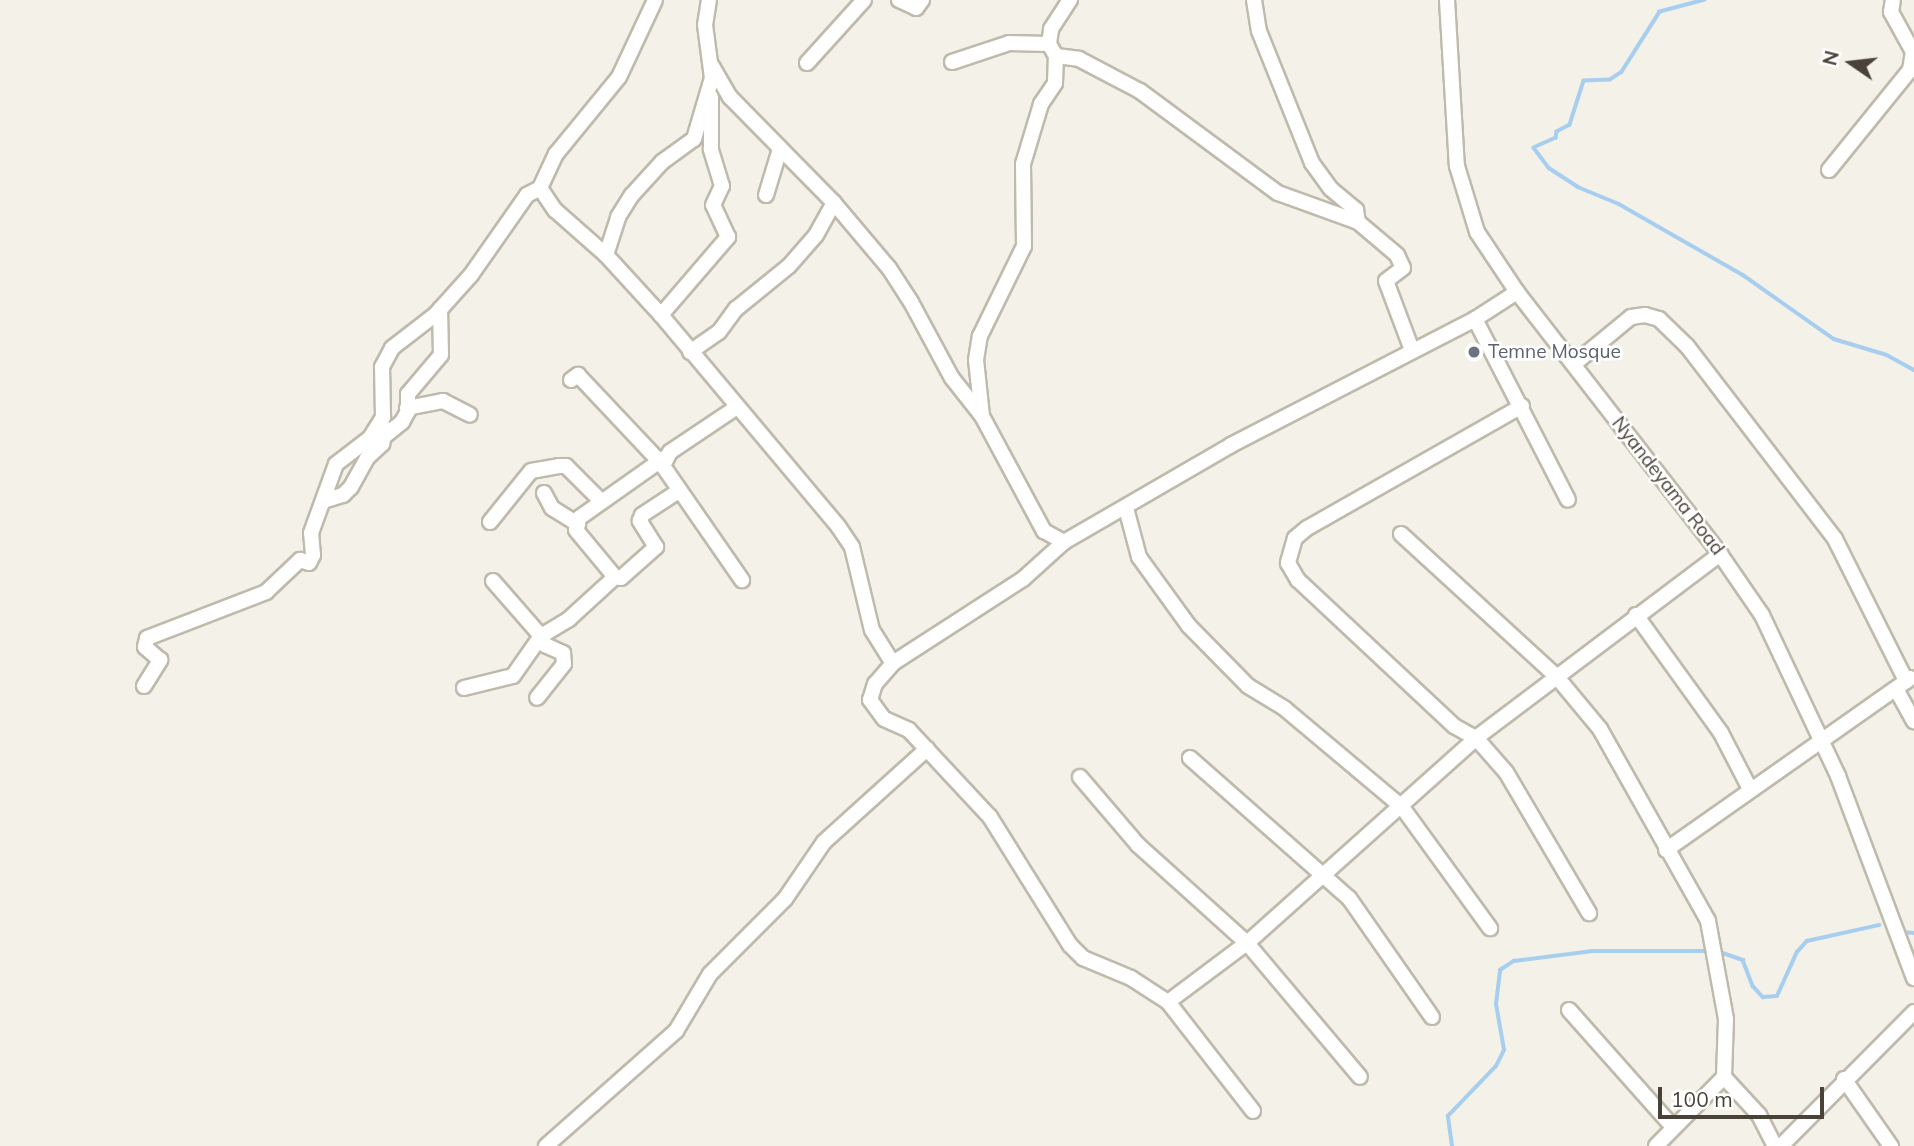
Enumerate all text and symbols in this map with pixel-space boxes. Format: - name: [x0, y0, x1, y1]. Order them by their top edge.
- north arrow: [1816, 28, 1886, 98]
- text: N: [1817, 48, 1844, 68]
- place label: Temne Mosque: [1488, 341, 1621, 363]
- marker: Temne Mosque: [1466, 344, 1482, 360]
- street label: Nyandeyama Road: [1607, 412, 1729, 560]
- scale bar: [1662, 1072, 1828, 1116]
- text: 100 m: [1671, 1086, 1733, 1112]

